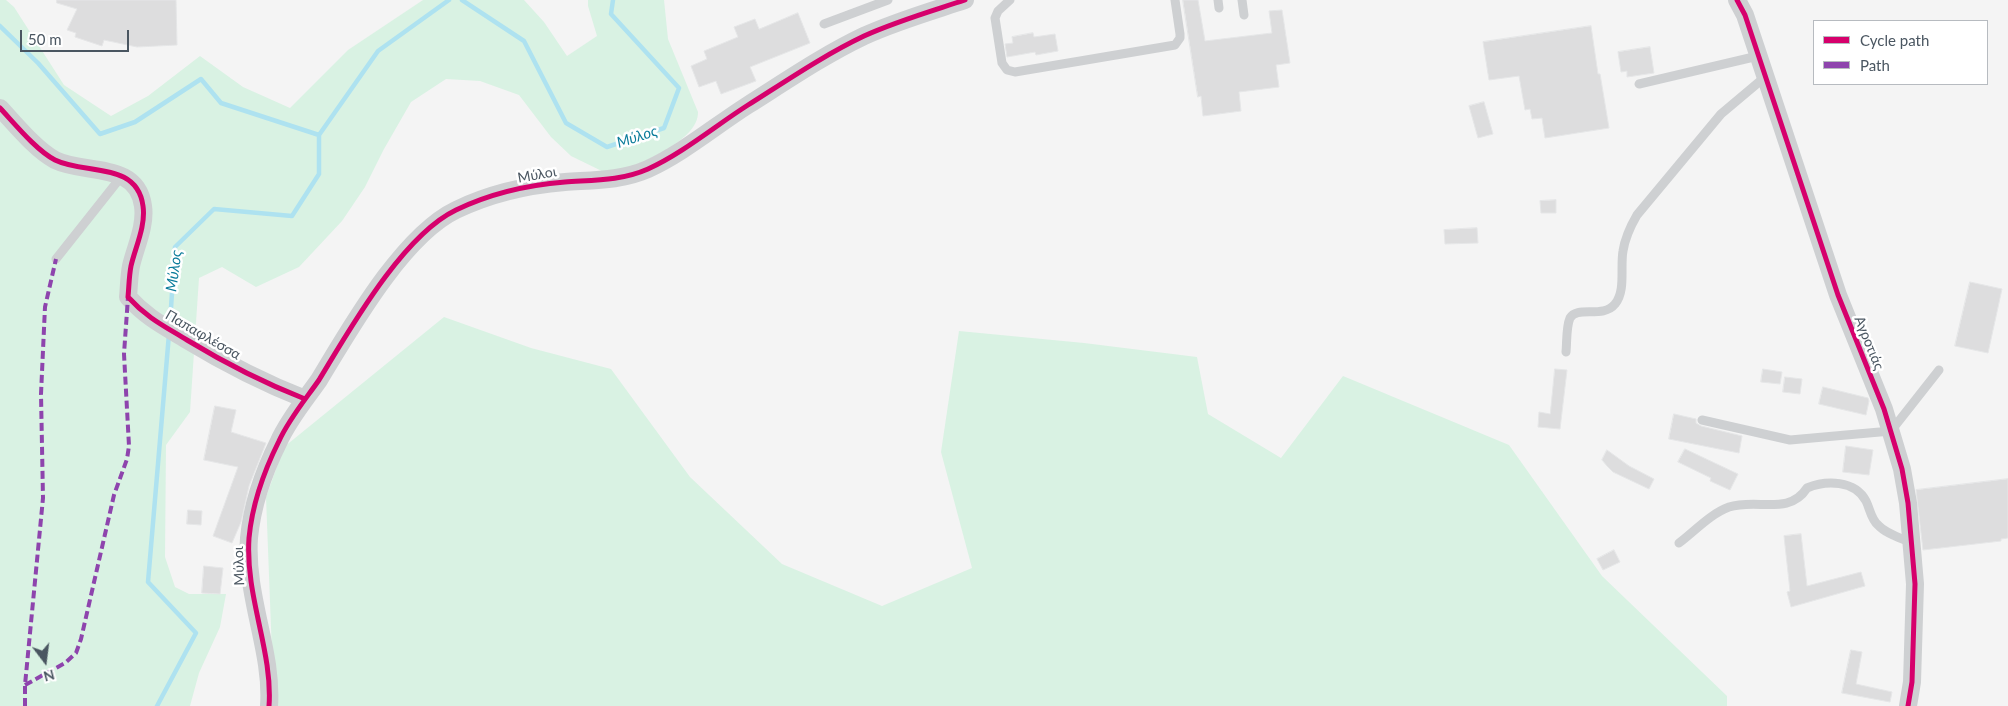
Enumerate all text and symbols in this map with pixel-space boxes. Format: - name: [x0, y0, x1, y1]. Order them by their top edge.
- scale bar: [22, 20, 131, 52]
- legend: [1813, 20, 1988, 85]
- text: 50 m: [28, 30, 62, 48]
- text: Cycle path: [1860, 31, 1929, 49]
- text: Path: [1860, 56, 1890, 74]
- water label: Μύλος: [614, 122, 660, 152]
- street label: Μύλοι: [516, 163, 558, 187]
- water label: Μύλος: [162, 249, 186, 293]
- street label: Παπαφλέσσα: [162, 307, 244, 363]
- street label: Αγροτιάς: [1851, 314, 1887, 372]
- street label: Μύλοι: [230, 546, 248, 586]
- north arrow: [20, 636, 70, 686]
- text: N: [42, 666, 56, 686]

